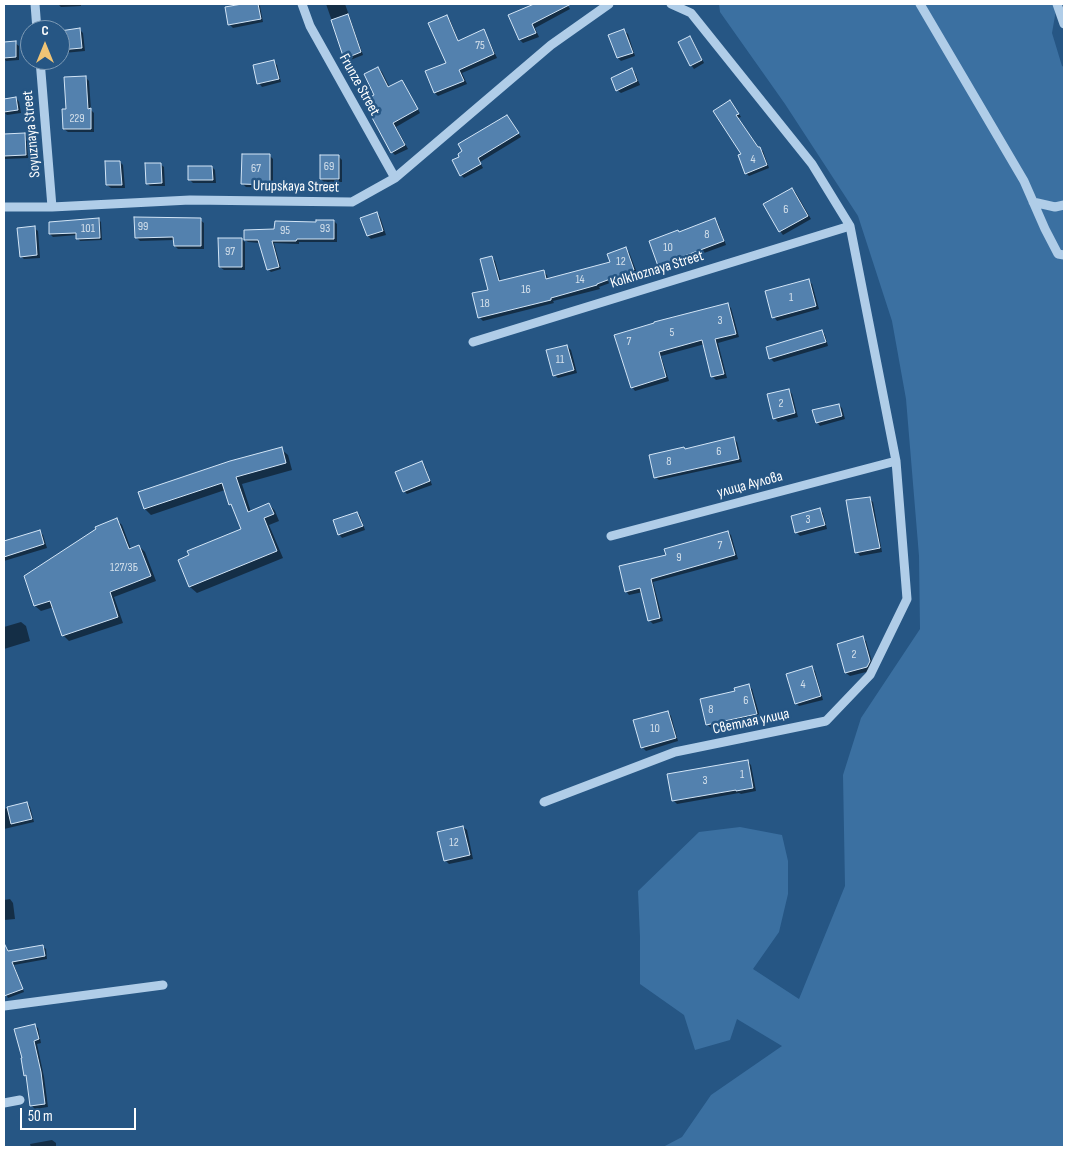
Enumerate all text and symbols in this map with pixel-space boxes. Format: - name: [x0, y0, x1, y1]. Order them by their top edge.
- north arrow: [20, 20, 70, 70]
- text: С: [41, 22, 49, 39]
- house number: 75: [475, 39, 485, 53]
- street label: Frunze Street: [335, 51, 383, 119]
- street label: Soyuznaya Street: [19, 90, 45, 178]
- house number: 229: [69, 112, 85, 126]
- house number: 4: [750, 153, 756, 167]
- house number: 69: [324, 160, 334, 174]
- house number: 67: [251, 162, 261, 176]
- street label: Urupskaya Street: [253, 177, 339, 197]
- house number: 6: [783, 203, 789, 217]
- house number: 99: [138, 220, 148, 234]
- house number: 101: [81, 222, 95, 236]
- house number: 93: [320, 222, 330, 236]
- house number: 95: [280, 224, 290, 238]
- house number: 8: [704, 228, 710, 242]
- house number: 10: [663, 241, 673, 255]
- house number: 97: [225, 245, 235, 259]
- street label: Kolkhoznaya Street: [608, 247, 706, 293]
- house number: 12: [616, 255, 626, 269]
- house number: 14: [575, 273, 585, 287]
- house number: 16: [521, 283, 531, 297]
- house number: 1: [789, 291, 793, 305]
- house number: 18: [480, 297, 490, 311]
- house number: 3: [717, 314, 723, 328]
- house number: 5: [670, 326, 674, 340]
- house number: 7: [627, 335, 631, 349]
- house number: 11: [556, 353, 564, 367]
- house number: 2: [779, 397, 783, 411]
- house number: 6: [716, 445, 722, 459]
- house number: 8: [666, 455, 672, 469]
- street label: улица Аулова: [715, 468, 785, 502]
- house number: 3: [805, 513, 811, 527]
- house number: 7: [718, 539, 722, 553]
- house number: 9: [676, 551, 682, 565]
- house number: 127/3Б: [110, 561, 138, 575]
- house number: 2: [852, 648, 856, 662]
- house number: 4: [800, 678, 806, 692]
- house number: 6: [743, 694, 749, 708]
- house number: 8: [708, 703, 714, 717]
- street label: Светлая улица: [711, 705, 791, 739]
- house number: 10: [650, 722, 660, 736]
- house number: 1: [740, 768, 744, 782]
- house number: 3: [702, 774, 708, 788]
- house number: 12: [449, 836, 459, 850]
- scale bar: [22, 1098, 139, 1130]
- text: 50 m: [28, 1107, 53, 1126]

